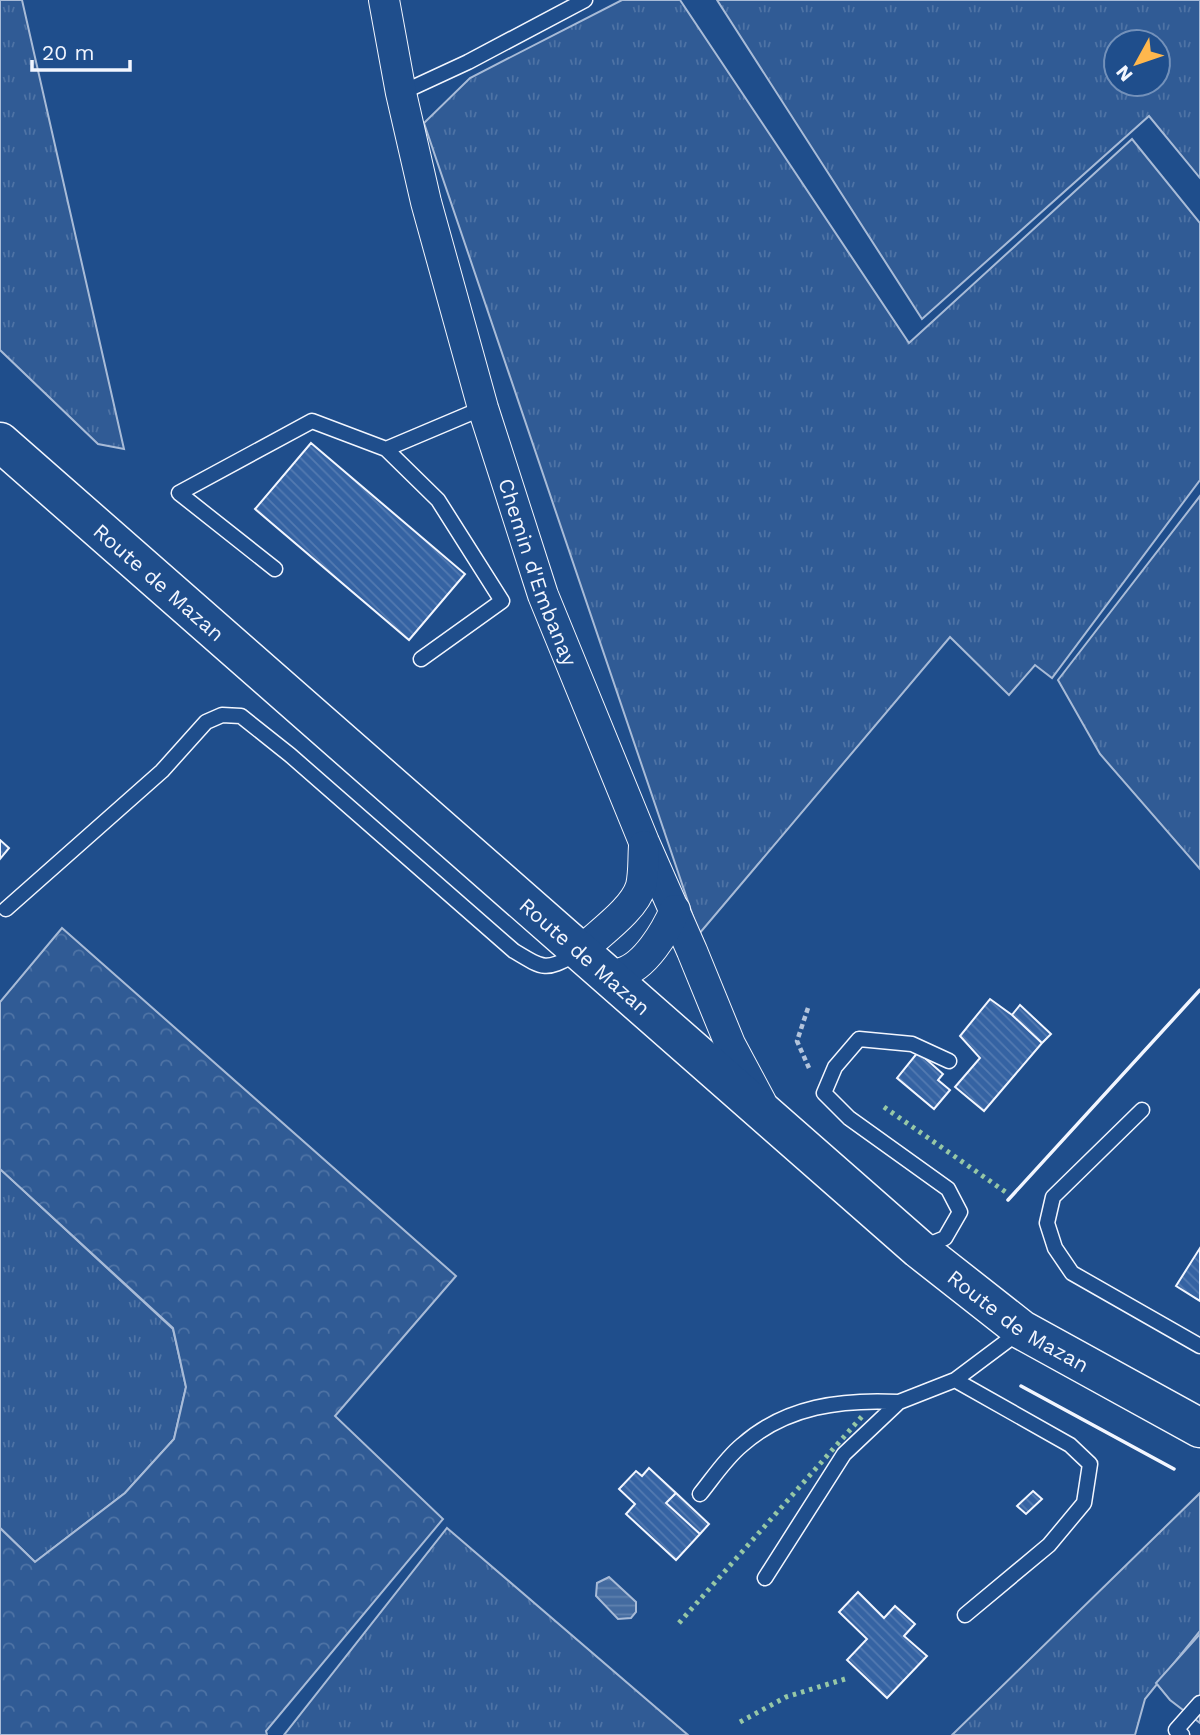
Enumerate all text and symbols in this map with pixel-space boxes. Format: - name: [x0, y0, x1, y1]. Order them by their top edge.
- scale bar: [32, 28, 130, 72]
- north arrow: [1102, 28, 1172, 98]
- text: 20 m: [42, 40, 94, 65]
- text: N: [1111, 61, 1138, 86]
- street label: Chemin d'Embanay: [494, 475, 583, 669]
- street label: Route de Mazan: [89, 518, 230, 646]
- street label: Route de Mazan: [515, 892, 656, 1020]
- street label: Route de Mazan: [943, 1264, 1093, 1377]

